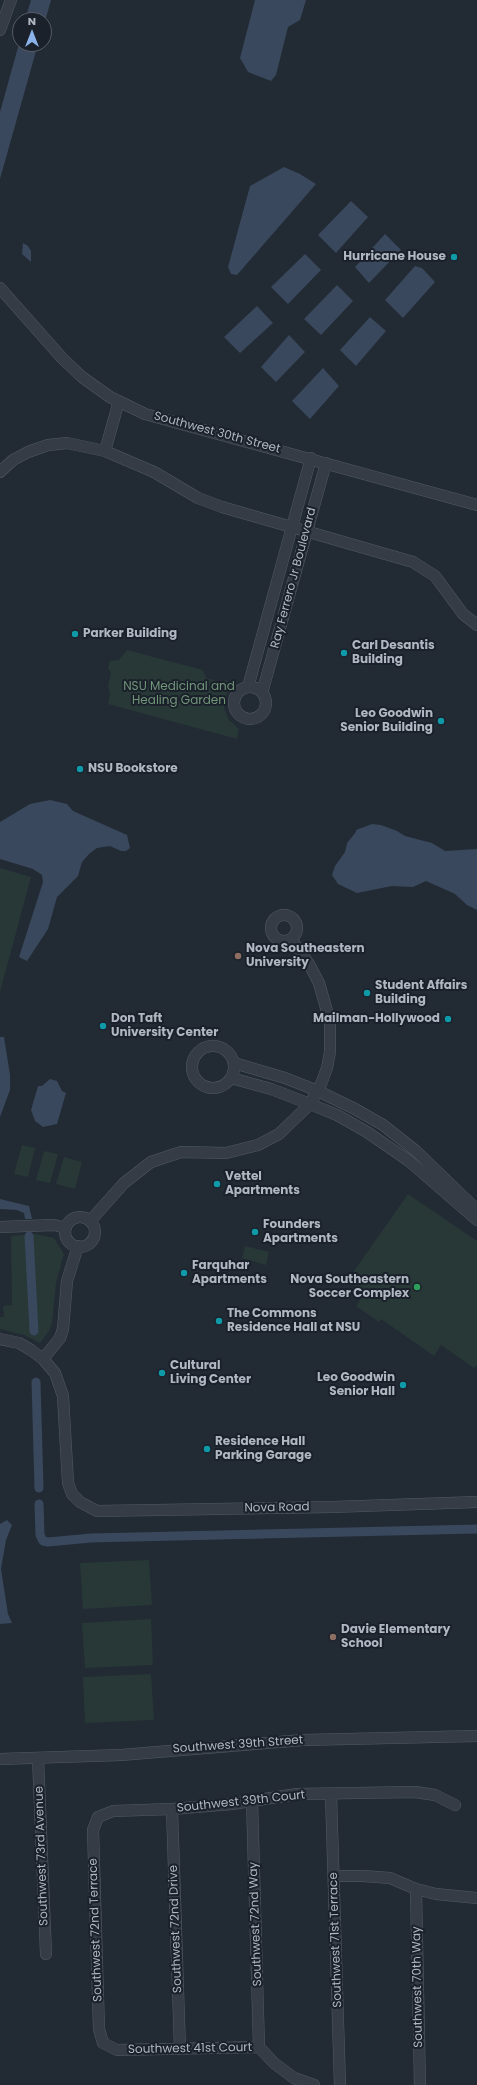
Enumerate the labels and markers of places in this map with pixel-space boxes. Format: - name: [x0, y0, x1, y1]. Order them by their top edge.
- place label: Hurricane House: [343, 250, 446, 264]
- marker: Hurricane House: [449, 252, 459, 262]
- place label: Parker Building: [83, 627, 177, 641]
- marker: Parker Building: [70, 629, 80, 639]
- place label: Carl Desantis Building: [352, 639, 435, 667]
- marker: Carl Desantis Building: [339, 648, 349, 658]
- place label: Leo Goodwin Senior Building: [340, 707, 433, 735]
- marker: Leo Goodwin Senior Building: [436, 716, 446, 726]
- place label: NSU Bookstore: [88, 762, 178, 776]
- marker: NSU Bookstore: [75, 764, 85, 774]
- place label: Nova Southeastern University: [246, 942, 365, 970]
- marker: Nova Southeastern University: [233, 951, 243, 961]
- place label: Student Affairs Building: [375, 979, 467, 1007]
- marker: Student Affairs Building: [362, 988, 372, 998]
- place label: Don Taft University Center: [111, 1012, 218, 1040]
- place label: Mailman-Hollywood: [313, 1012, 440, 1026]
- marker: Mailman-Hollywood: [443, 1014, 453, 1024]
- marker: Don Taft University Center: [98, 1021, 108, 1031]
- place label: Vettel Apartments: [225, 1170, 300, 1198]
- marker: Vettel Apartments: [212, 1179, 222, 1189]
- place label: Founders Apartments: [263, 1218, 338, 1246]
- marker: Founders Apartments: [250, 1227, 260, 1237]
- place label: Farquhar Apartments: [192, 1259, 267, 1287]
- marker: Farquhar Apartments: [179, 1268, 189, 1278]
- place label: Nova Southeastern Soccer Complex: [290, 1273, 409, 1301]
- marker: Nova Southeastern Soccer Complex: [412, 1282, 422, 1292]
- place label: The Commons Residence Hall at NSU: [227, 1307, 360, 1335]
- marker: The Commons Residence Hall at NSU: [214, 1316, 224, 1326]
- place label: Cultural Living Center: [170, 1359, 251, 1387]
- marker: Cultural Living Center: [157, 1368, 167, 1378]
- place label: Leo Goodwin Senior Hall: [317, 1371, 395, 1399]
- marker: Leo Goodwin Senior Hall: [398, 1380, 408, 1390]
- place label: Residence Hall Parking Garage: [215, 1435, 312, 1463]
- marker: Residence Hall Parking Garage: [202, 1444, 212, 1454]
- place label: Davie Elementary School: [341, 1623, 450, 1651]
- marker: Davie Elementary School: [328, 1632, 338, 1642]

